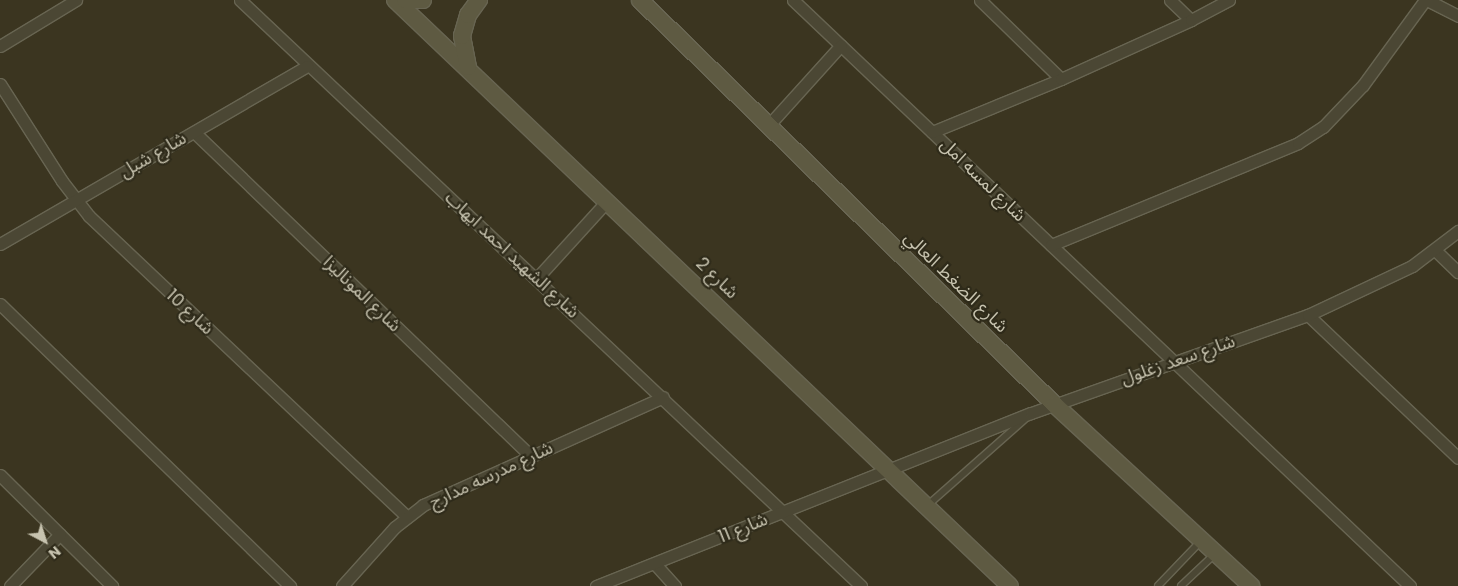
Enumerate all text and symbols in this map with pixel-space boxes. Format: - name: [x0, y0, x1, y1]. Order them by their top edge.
- street label: شارع شبل: [116, 127, 190, 183]
- street label: شارع لمسه امل: [936, 134, 1030, 226]
- street label: شارع الشهيد احمد ايهاب: [440, 187, 584, 323]
- street label: شارع الضغط العالي: [899, 227, 1013, 337]
- street label: شارع الموناليزا: [318, 251, 406, 337]
- street label: شارع 2: [691, 253, 743, 303]
- street label: شارع 10: [162, 285, 218, 339]
- street label: شارع سعد زغلول: [1118, 330, 1238, 390]
- street label: شارع مدرسه مدارج: [426, 437, 556, 513]
- street label: شارع 11: [715, 508, 771, 548]
- north arrow: [20, 516, 70, 566]
- text: N: [44, 541, 65, 564]

